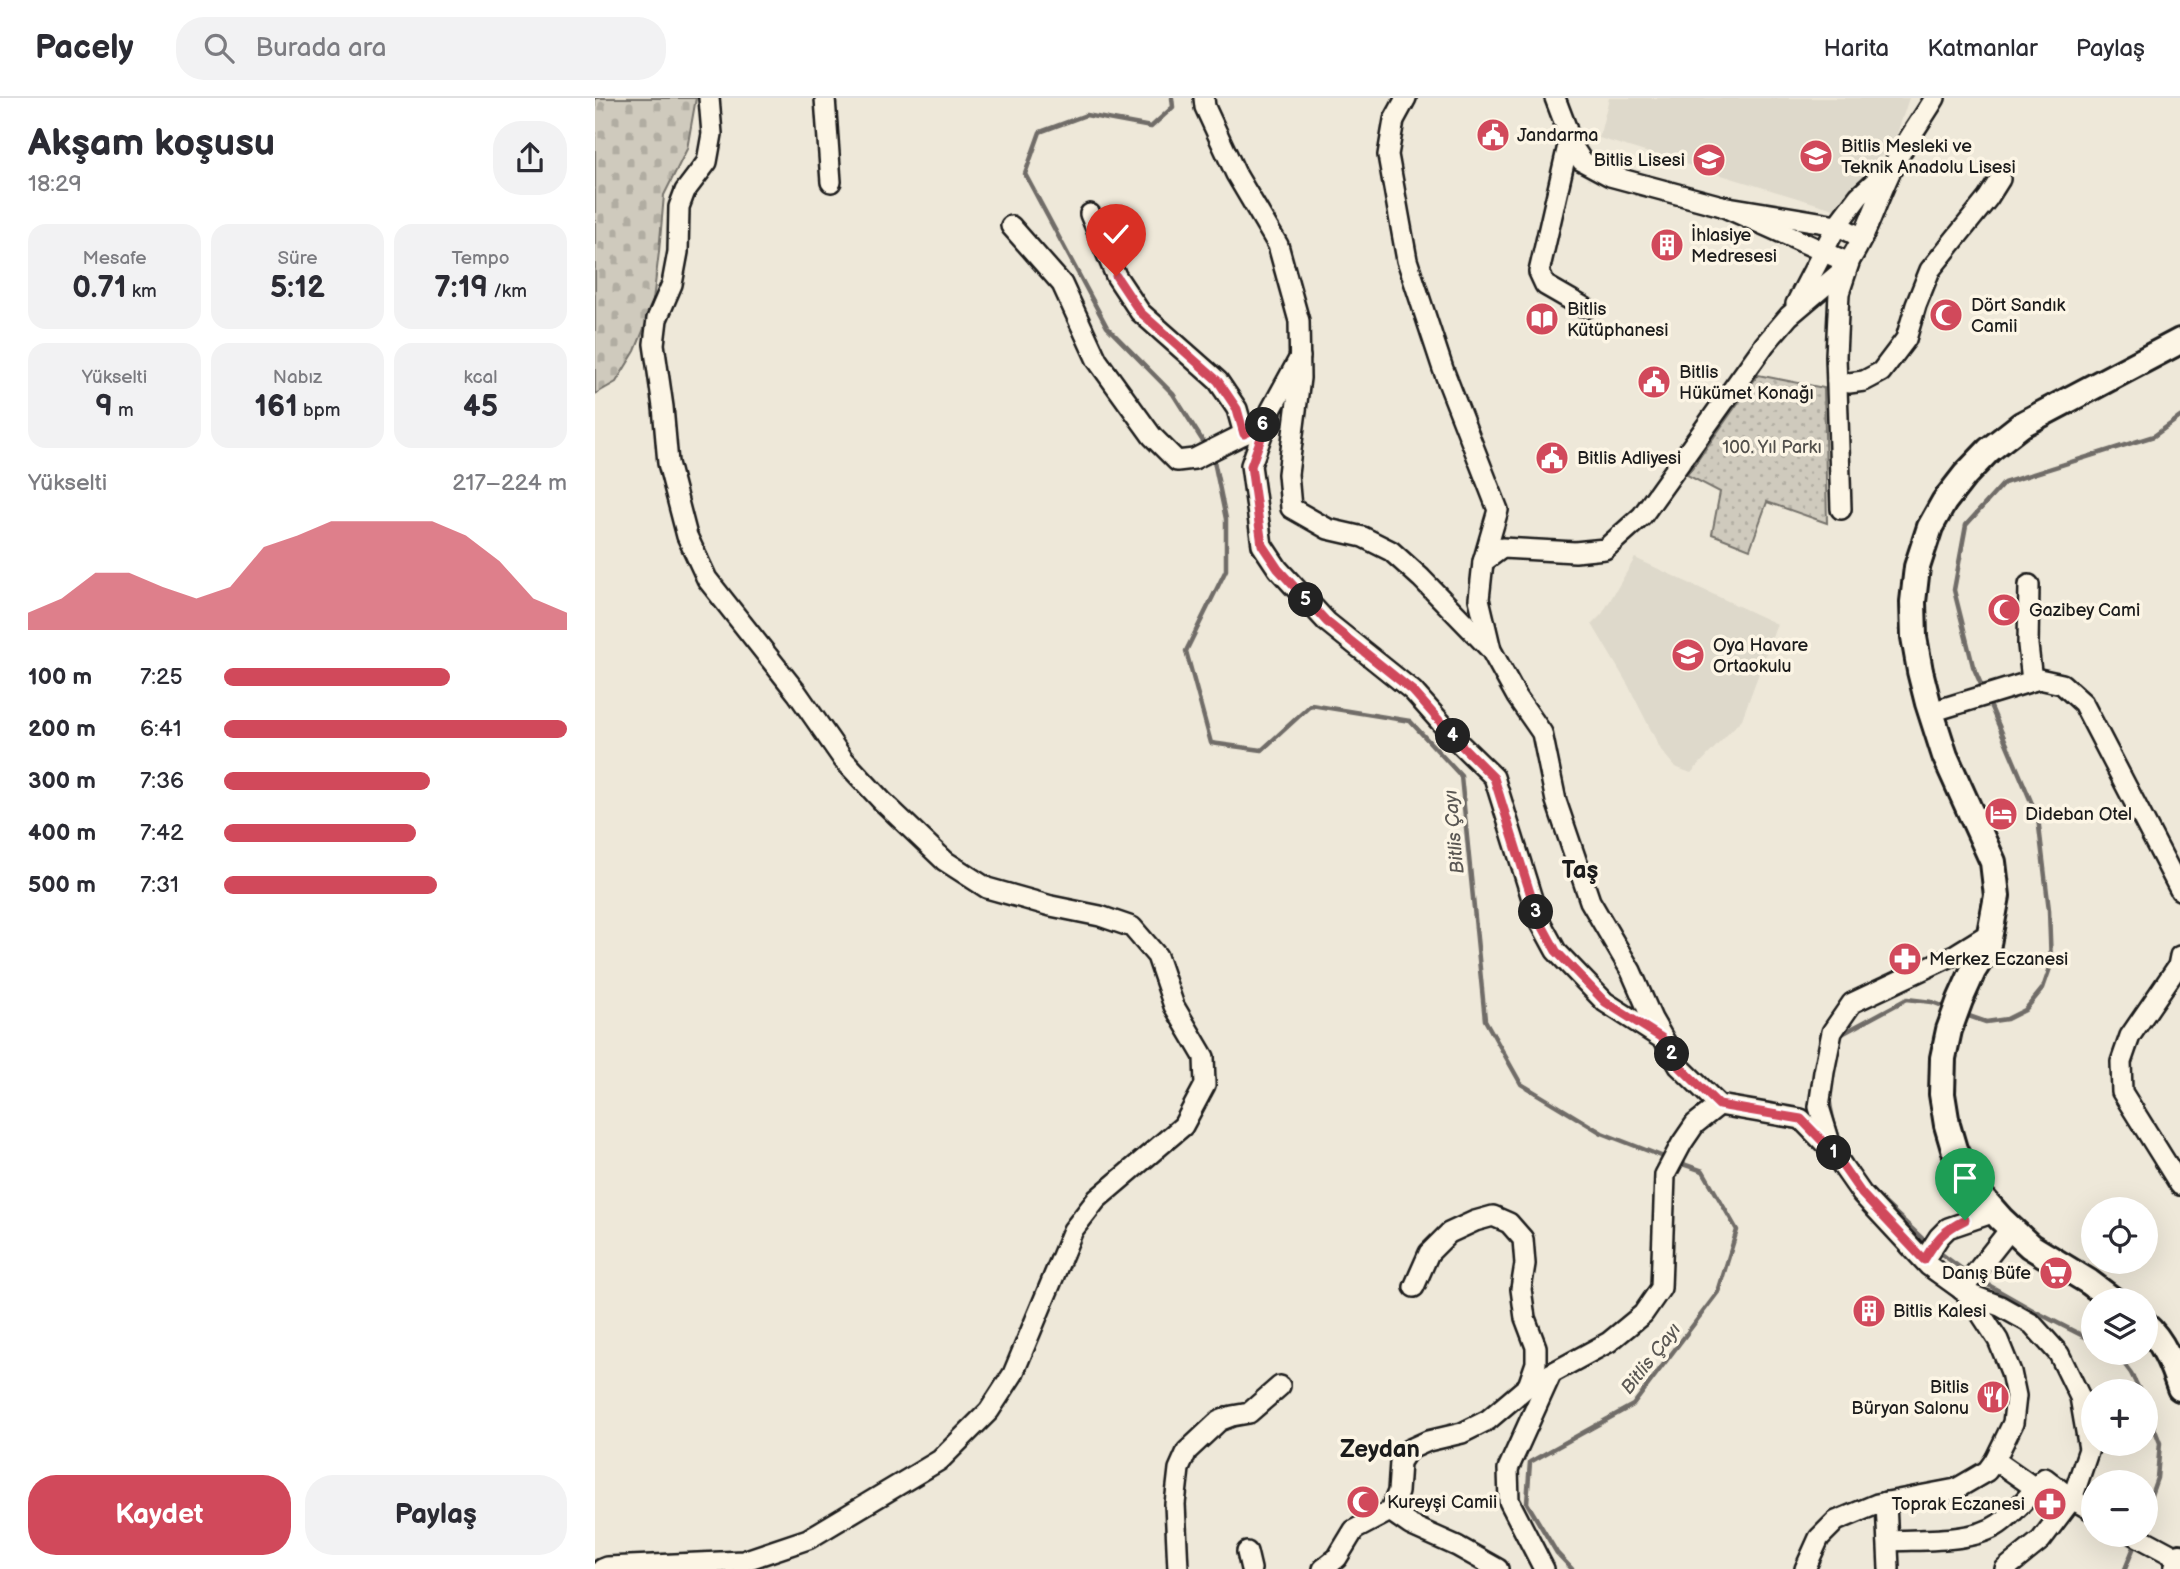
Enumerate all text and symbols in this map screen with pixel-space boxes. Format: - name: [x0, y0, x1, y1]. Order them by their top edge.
- search box: [176, 17, 666, 80]
- text: Pacely: [35, 28, 134, 68]
- icon: search: [200, 29, 238, 67]
- text: Burada ara: [256, 33, 386, 64]
- text: Harita: [1823, 34, 1889, 63]
- text: Katmanlar: [1927, 34, 2038, 63]
- text: Paylaş: [2076, 34, 2145, 63]
- public building icon: Jandarma: [1474, 116, 1512, 154]
- text: Akşam koşusu: [28, 121, 275, 166]
- button: share: [493, 121, 567, 195]
- place label: Jandarma: [1517, 125, 1598, 146]
- place label: Bitlis Mesleki ve Teknik Anadolu Lisesi: [1841, 136, 2016, 178]
- school or university icon: Bitlis Mesleki ve Teknik Anadolu Lisesi: [1797, 137, 1835, 175]
- school or university icon: Bitlis Lisesi: [1690, 141, 1728, 179]
- place label: Bitlis Lisesi: [1593, 150, 1685, 171]
- text: 18:29: [28, 170, 82, 198]
- pin: [1086, 204, 1146, 276]
- icon: check: [1097, 215, 1135, 253]
- place label: İhlasiye Medresesi: [1691, 224, 1777, 267]
- building icon: İhlasiye Medresesi: [1648, 226, 1686, 264]
- text: Mesafe: [82, 247, 147, 270]
- text: Süre: [278, 247, 317, 270]
- text: Tempo: [451, 247, 510, 270]
- text: 0.71: [72, 270, 127, 306]
- text: 5:12: [270, 270, 325, 306]
- text: 7:19: [434, 270, 488, 306]
- text: km: [127, 280, 157, 303]
- text: /km: [488, 280, 527, 303]
- place label: Dört Sandık Camii: [1971, 295, 2066, 337]
- mosque icon: Dört Sandık Camii: [1927, 296, 1965, 334]
- place label: Bitlis Kütüphanesi: [1567, 299, 1669, 341]
- library icon: Bitlis Kütüphanesi: [1523, 300, 1561, 338]
- place label: Bitlis Hükümet Konağı: [1679, 362, 1814, 404]
- public building icon: Bitlis Hükümet Konağı: [1635, 363, 1673, 401]
- text: Yükselti: [82, 366, 147, 389]
- text: Nabız: [273, 366, 322, 389]
- text: kcal: [463, 366, 498, 389]
- text: 9: [95, 389, 113, 425]
- text: 161: [254, 389, 298, 425]
- text: 45: [463, 389, 498, 425]
- text: m: [113, 399, 134, 422]
- text: bpm: [298, 399, 341, 422]
- pin: 6: [1245, 408, 1281, 442]
- text: 6: [1257, 413, 1268, 436]
- park label: 100. Yıl Parkı: [1722, 437, 1822, 458]
- public building icon: Bitlis Adliyesi: [1533, 439, 1571, 477]
- place label: Bitlis Adliyesi: [1577, 448, 1681, 469]
- text: Yükselti: [28, 469, 107, 497]
- text: 217–224 m: [452, 469, 567, 497]
- pin: 5: [1289, 582, 1323, 618]
- text: 5: [1300, 588, 1311, 611]
- mosque icon: Gazibey Cami: [1985, 591, 2023, 629]
- place label: Gazibey Cami: [2029, 600, 2140, 621]
- place label: Oya Havare Ortaokulu: [1713, 635, 1809, 677]
- school or university icon: Oya Havare Ortaokulu: [1669, 636, 1707, 674]
- text: 100 m: [28, 663, 92, 691]
- text: 7:25: [140, 663, 183, 691]
- text: 200 m: [28, 715, 96, 743]
- text: 6:41: [140, 715, 182, 743]
- pin: 4: [1435, 718, 1471, 754]
- text: 4: [1447, 724, 1458, 747]
- text: 300 m: [28, 767, 96, 795]
- text: 7:36: [140, 767, 184, 795]
- water label: Bitlis Çayı: [1439, 789, 1470, 875]
- hotel icon: Dideban Otel: [1982, 795, 2020, 833]
- place label: Dideban Otel: [2025, 804, 2132, 825]
- text: 400 m: [28, 819, 96, 847]
- text: 7:42: [140, 819, 184, 847]
- district label: Taş: [1562, 856, 1598, 885]
- text: 500 m: [28, 871, 96, 899]
- text: 7:31: [140, 871, 179, 899]
- pin: 3: [1518, 894, 1553, 930]
- text: 3: [1530, 900, 1541, 923]
- pharmacy icon: Merkez Eczanesi: [1886, 940, 1924, 978]
- place label: Merkez Eczanesi: [1929, 949, 2068, 970]
- pin: 2: [1655, 1037, 1689, 1072]
- text: 2: [1666, 1042, 1677, 1065]
- pin: 1: [1817, 1136, 1851, 1170]
- text: 1: [1830, 1141, 1838, 1164]
- pin: [1935, 1148, 1995, 1220]
- icon: arrive: [1946, 1159, 1984, 1197]
- map controls: [2081, 1197, 2158, 1547]
- button: locate: [2081, 1197, 2158, 1274]
- supermarket icon: Danış Büfe: [2037, 1254, 2075, 1292]
- place label: Danış Büfe: [1942, 1263, 2031, 1284]
- button: layers: [2081, 1288, 2158, 1365]
- building icon: Bitlis Kalesi: [1850, 1292, 1888, 1330]
- place label: Bitlis Kalesi: [1893, 1301, 1987, 1322]
- water label: Bitlis Çayı: [1616, 1318, 1686, 1399]
- place label: Bitlis Büryan Salonu: [1851, 1377, 1969, 1419]
- restaurant icon: Bitlis Büryan Salonu: [1974, 1378, 2012, 1416]
- button: +: [2081, 1379, 2158, 1456]
- district label: Zeydan: [1340, 1435, 1420, 1464]
- button: −: [2081, 1470, 2158, 1547]
- button: Kaydet: [28, 1475, 291, 1555]
- button: Paylaş: [305, 1475, 567, 1555]
- mosque icon: Kureyşi Camii: [1344, 1483, 1382, 1521]
- pharmacy icon: Toprak Eczanesi: [2031, 1485, 2069, 1523]
- place label: Kureyşi Camii: [1387, 1492, 1497, 1513]
- place label: Toprak Eczanesi: [1891, 1494, 2025, 1515]

